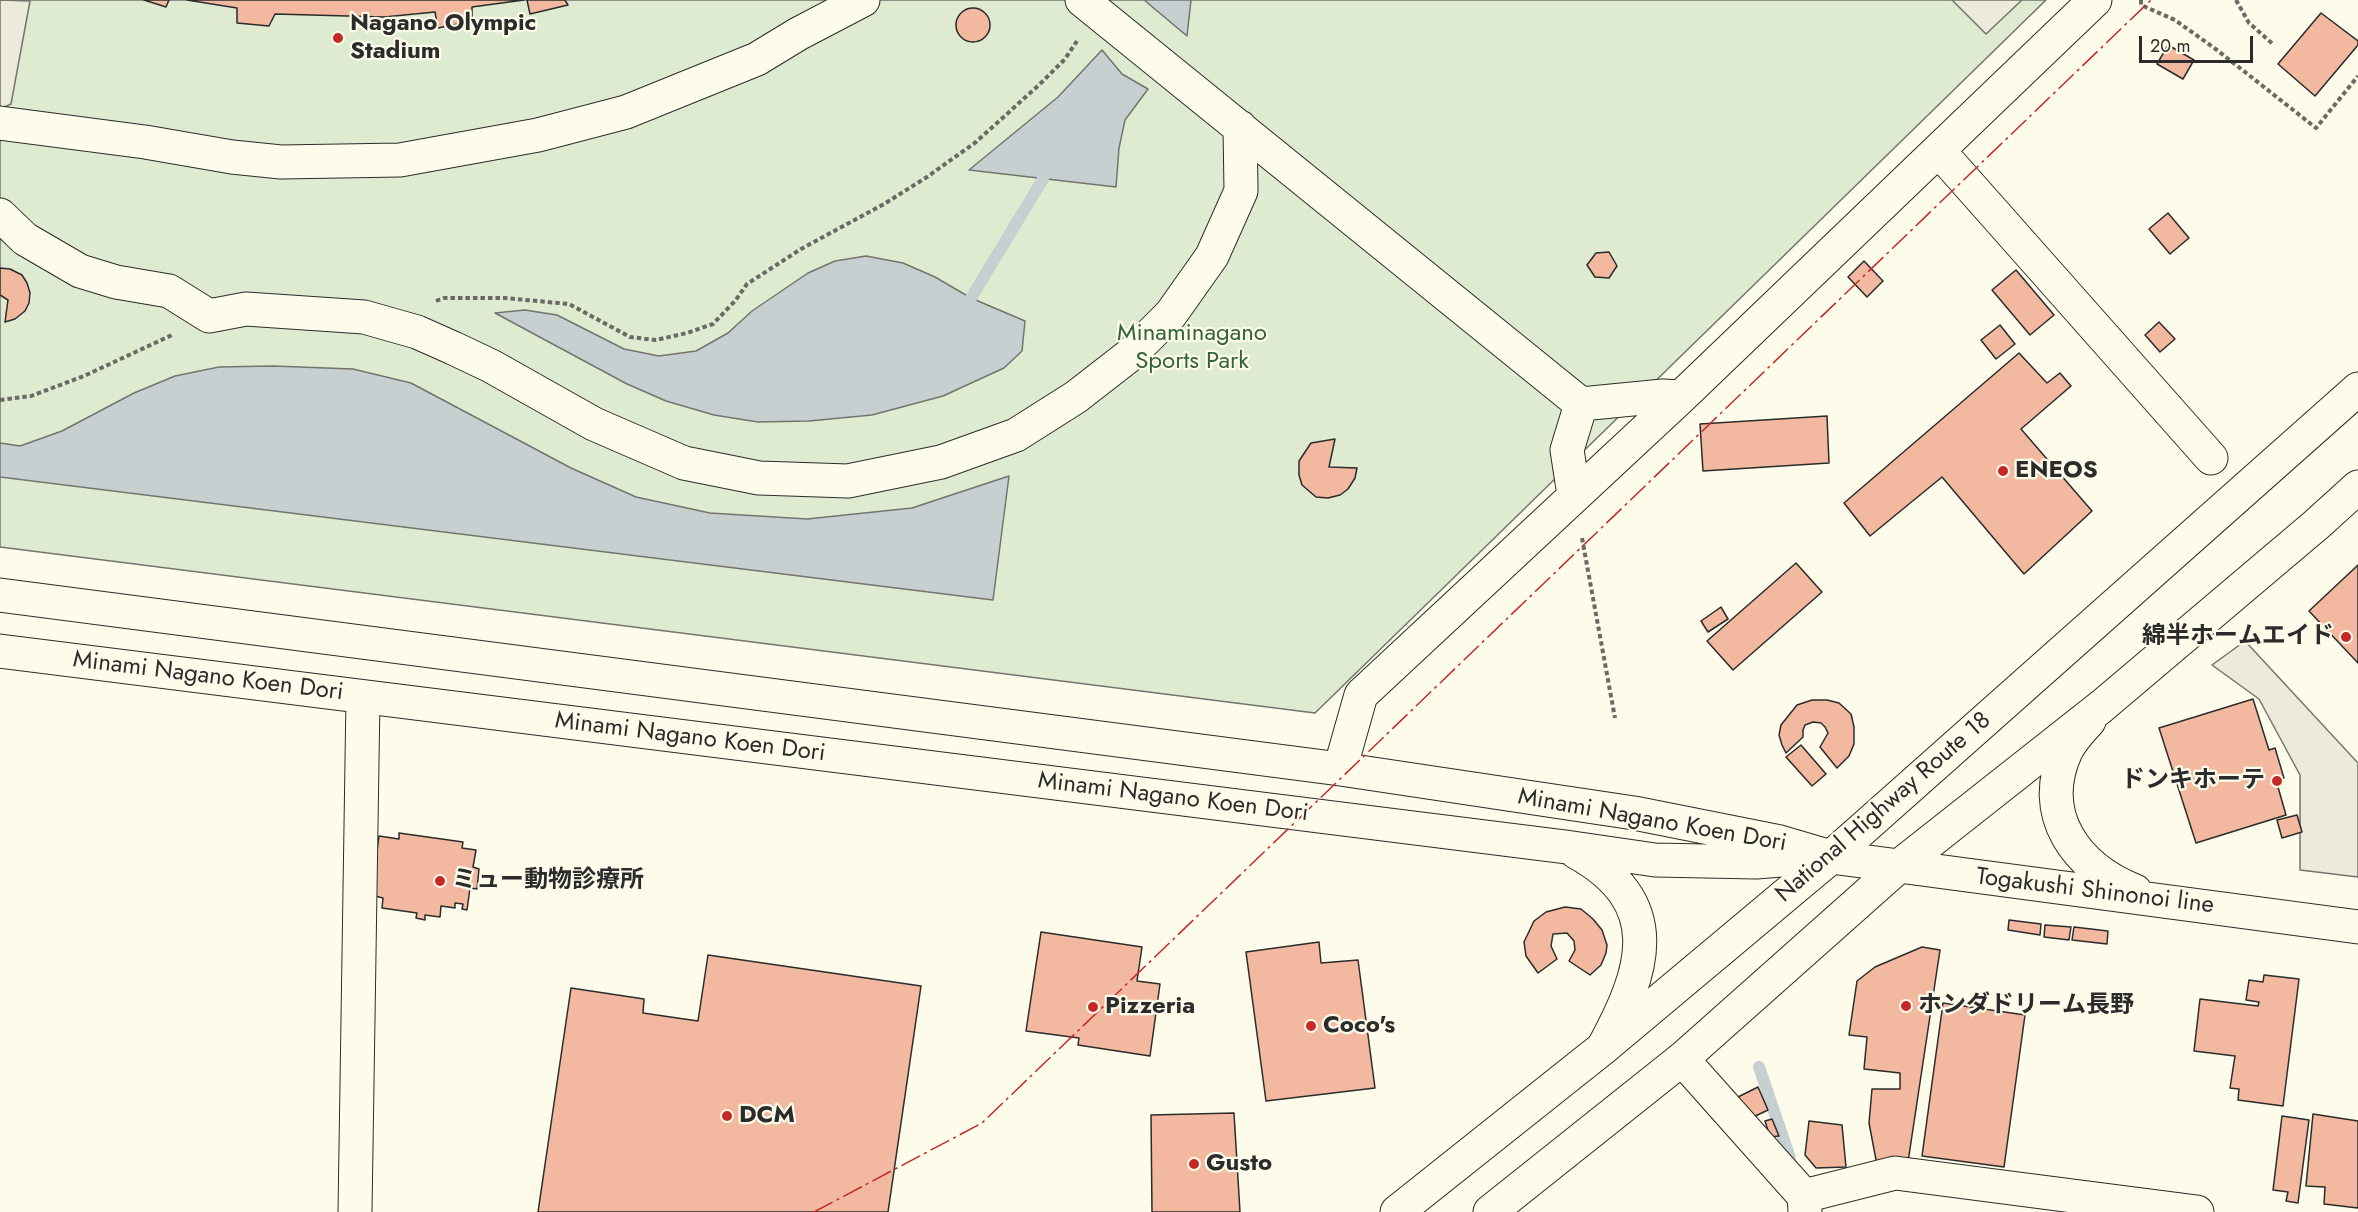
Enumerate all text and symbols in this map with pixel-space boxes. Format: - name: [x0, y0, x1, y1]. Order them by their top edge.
- place label: Nagano Olympic Stadium: [350, 10, 536, 66]
- scale bar: [2142, 24, 2256, 62]
- marker: Nagano Olympic Stadium: [331, 31, 345, 45]
- text: 20 m: [2150, 33, 2190, 59]
- park label: Minaminagano Sports Park: [1117, 320, 1267, 376]
- place label: ENEOS: [2015, 457, 2098, 485]
- marker: ENEOS: [1996, 464, 2010, 478]
- place label: 綿半ホームエイド: [2142, 623, 2334, 651]
- marker: 綿半ホームエイド: [2339, 630, 2353, 644]
- street label: Minami Nagano Koen Dori: [71, 646, 345, 708]
- street label: Minami Nagano Koen Dori: [553, 707, 827, 769]
- street label: National Highway Route 18: [1771, 707, 1997, 909]
- street label: Minami Nagano Koen Dori: [1036, 767, 1310, 829]
- place label: ドンキホーテ: [2121, 767, 2265, 795]
- marker: ドンキホーテ: [2270, 774, 2284, 788]
- street label: Minami Nagano Koen Dori: [1515, 783, 1789, 859]
- street label: Togakushi Shinonoi line: [1974, 863, 2216, 921]
- place label: ミュー動物診療所: [452, 867, 644, 895]
- marker: ミュー動物診療所: [433, 874, 447, 888]
- place label: ホンダドリーム長野: [1918, 992, 2134, 1020]
- place label: Pizzeria: [1105, 993, 1195, 1021]
- marker: ホンダドリーム長野: [1899, 999, 1913, 1013]
- marker: Pizzeria: [1086, 1000, 1100, 1014]
- place label: Coco's: [1323, 1012, 1395, 1040]
- marker: Coco's: [1304, 1019, 1318, 1033]
- place label: DCM: [739, 1102, 795, 1130]
- marker: DCM: [720, 1109, 734, 1123]
- place label: Gusto: [1206, 1150, 1272, 1178]
- marker: Gusto: [1187, 1157, 1201, 1171]

